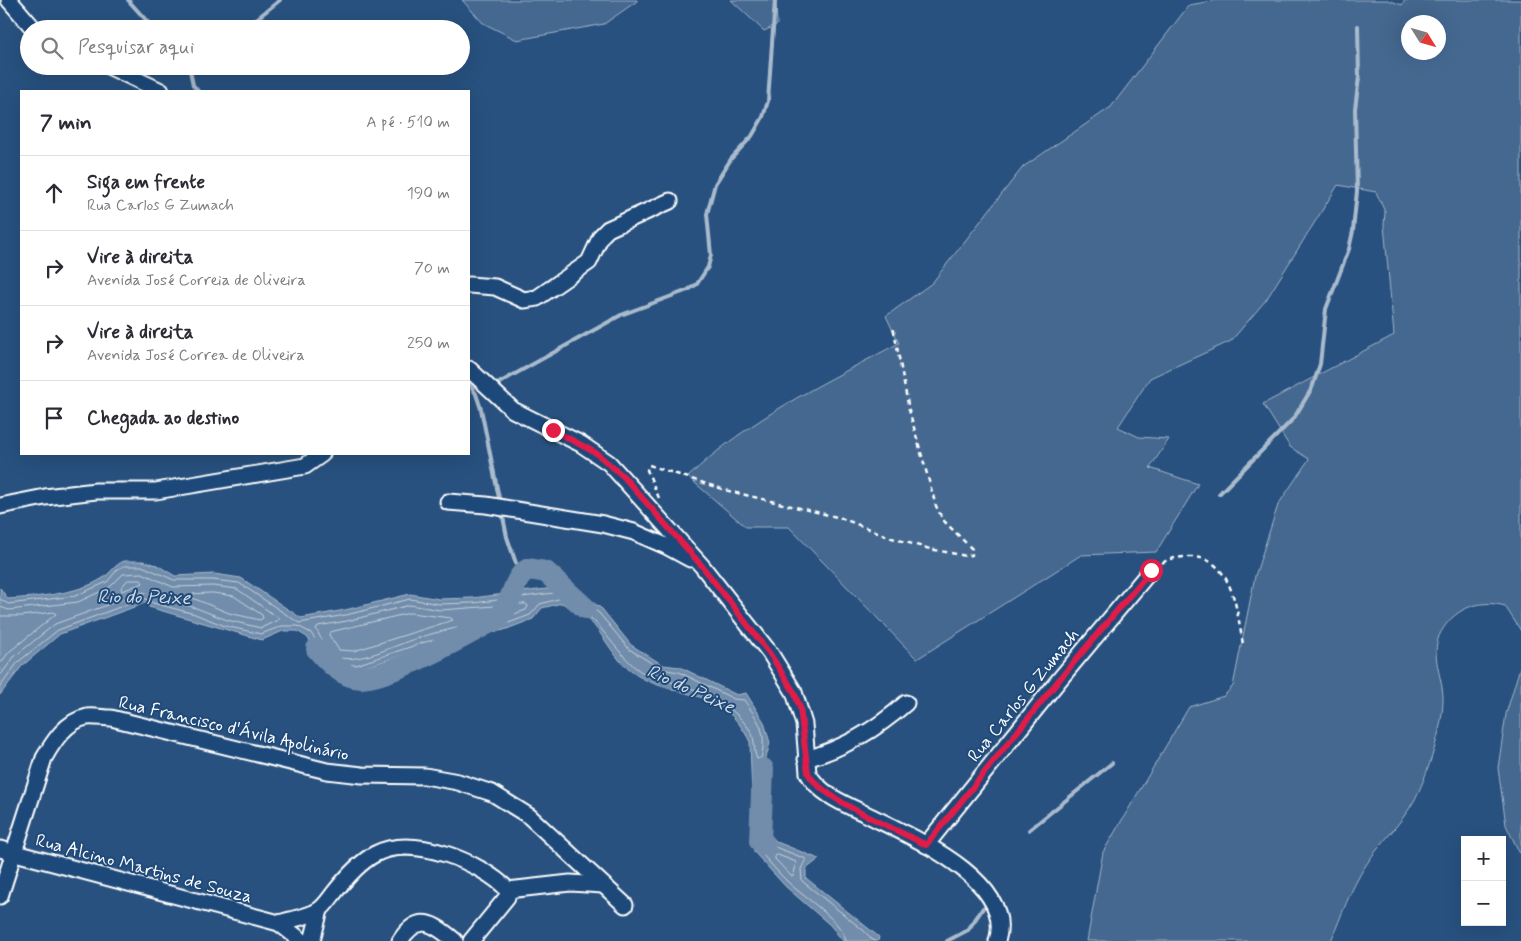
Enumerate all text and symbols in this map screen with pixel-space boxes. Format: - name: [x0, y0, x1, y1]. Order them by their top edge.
- north arrow: [1401, 15, 1446, 60]
- search box: [20, 20, 470, 75]
- icon: search: [38, 34, 66, 62]
- text: Pesquisar aqui: [78, 35, 194, 60]
- text: 7 min: [40, 109, 92, 137]
- text: A pé · 510 m: [366, 112, 450, 133]
- text: Siga em frente: [87, 170, 205, 195]
- icon: ahead: [40, 179, 68, 207]
- text: 190 m: [407, 183, 450, 204]
- text: Rua Carlos G Zumach: [87, 195, 234, 216]
- text: Vire à direita: [87, 245, 193, 270]
- icon: right: [40, 254, 68, 282]
- text: 70 m: [414, 258, 450, 279]
- text: Avenida José Correia de Oliveira: [87, 270, 306, 291]
- text: Vire à direita: [87, 320, 193, 345]
- icon: right: [40, 329, 68, 357]
- text: 250 m: [407, 333, 450, 354]
- text: Avenida José Correa de Oliveira: [87, 345, 305, 366]
- icon: arrive: [40, 404, 68, 432]
- text: Chegada ao destino: [87, 406, 239, 431]
- route end: [542, 419, 565, 442]
- route start: [1140, 559, 1163, 582]
- water label: Rio do Peixe: [97, 584, 192, 611]
- street label: Rua Carlos G Zumach: [962, 624, 1085, 767]
- water label: Rio do Peixe: [643, 659, 739, 720]
- street label: Rua Francisco d'Ávila Apolinário: [116, 691, 351, 768]
- street label: Rua Alcino Martins de Souza: [33, 828, 255, 909]
- map controls: [1461, 836, 1506, 926]
- button: +: [1461, 836, 1506, 881]
- button: −: [1461, 881, 1506, 926]

